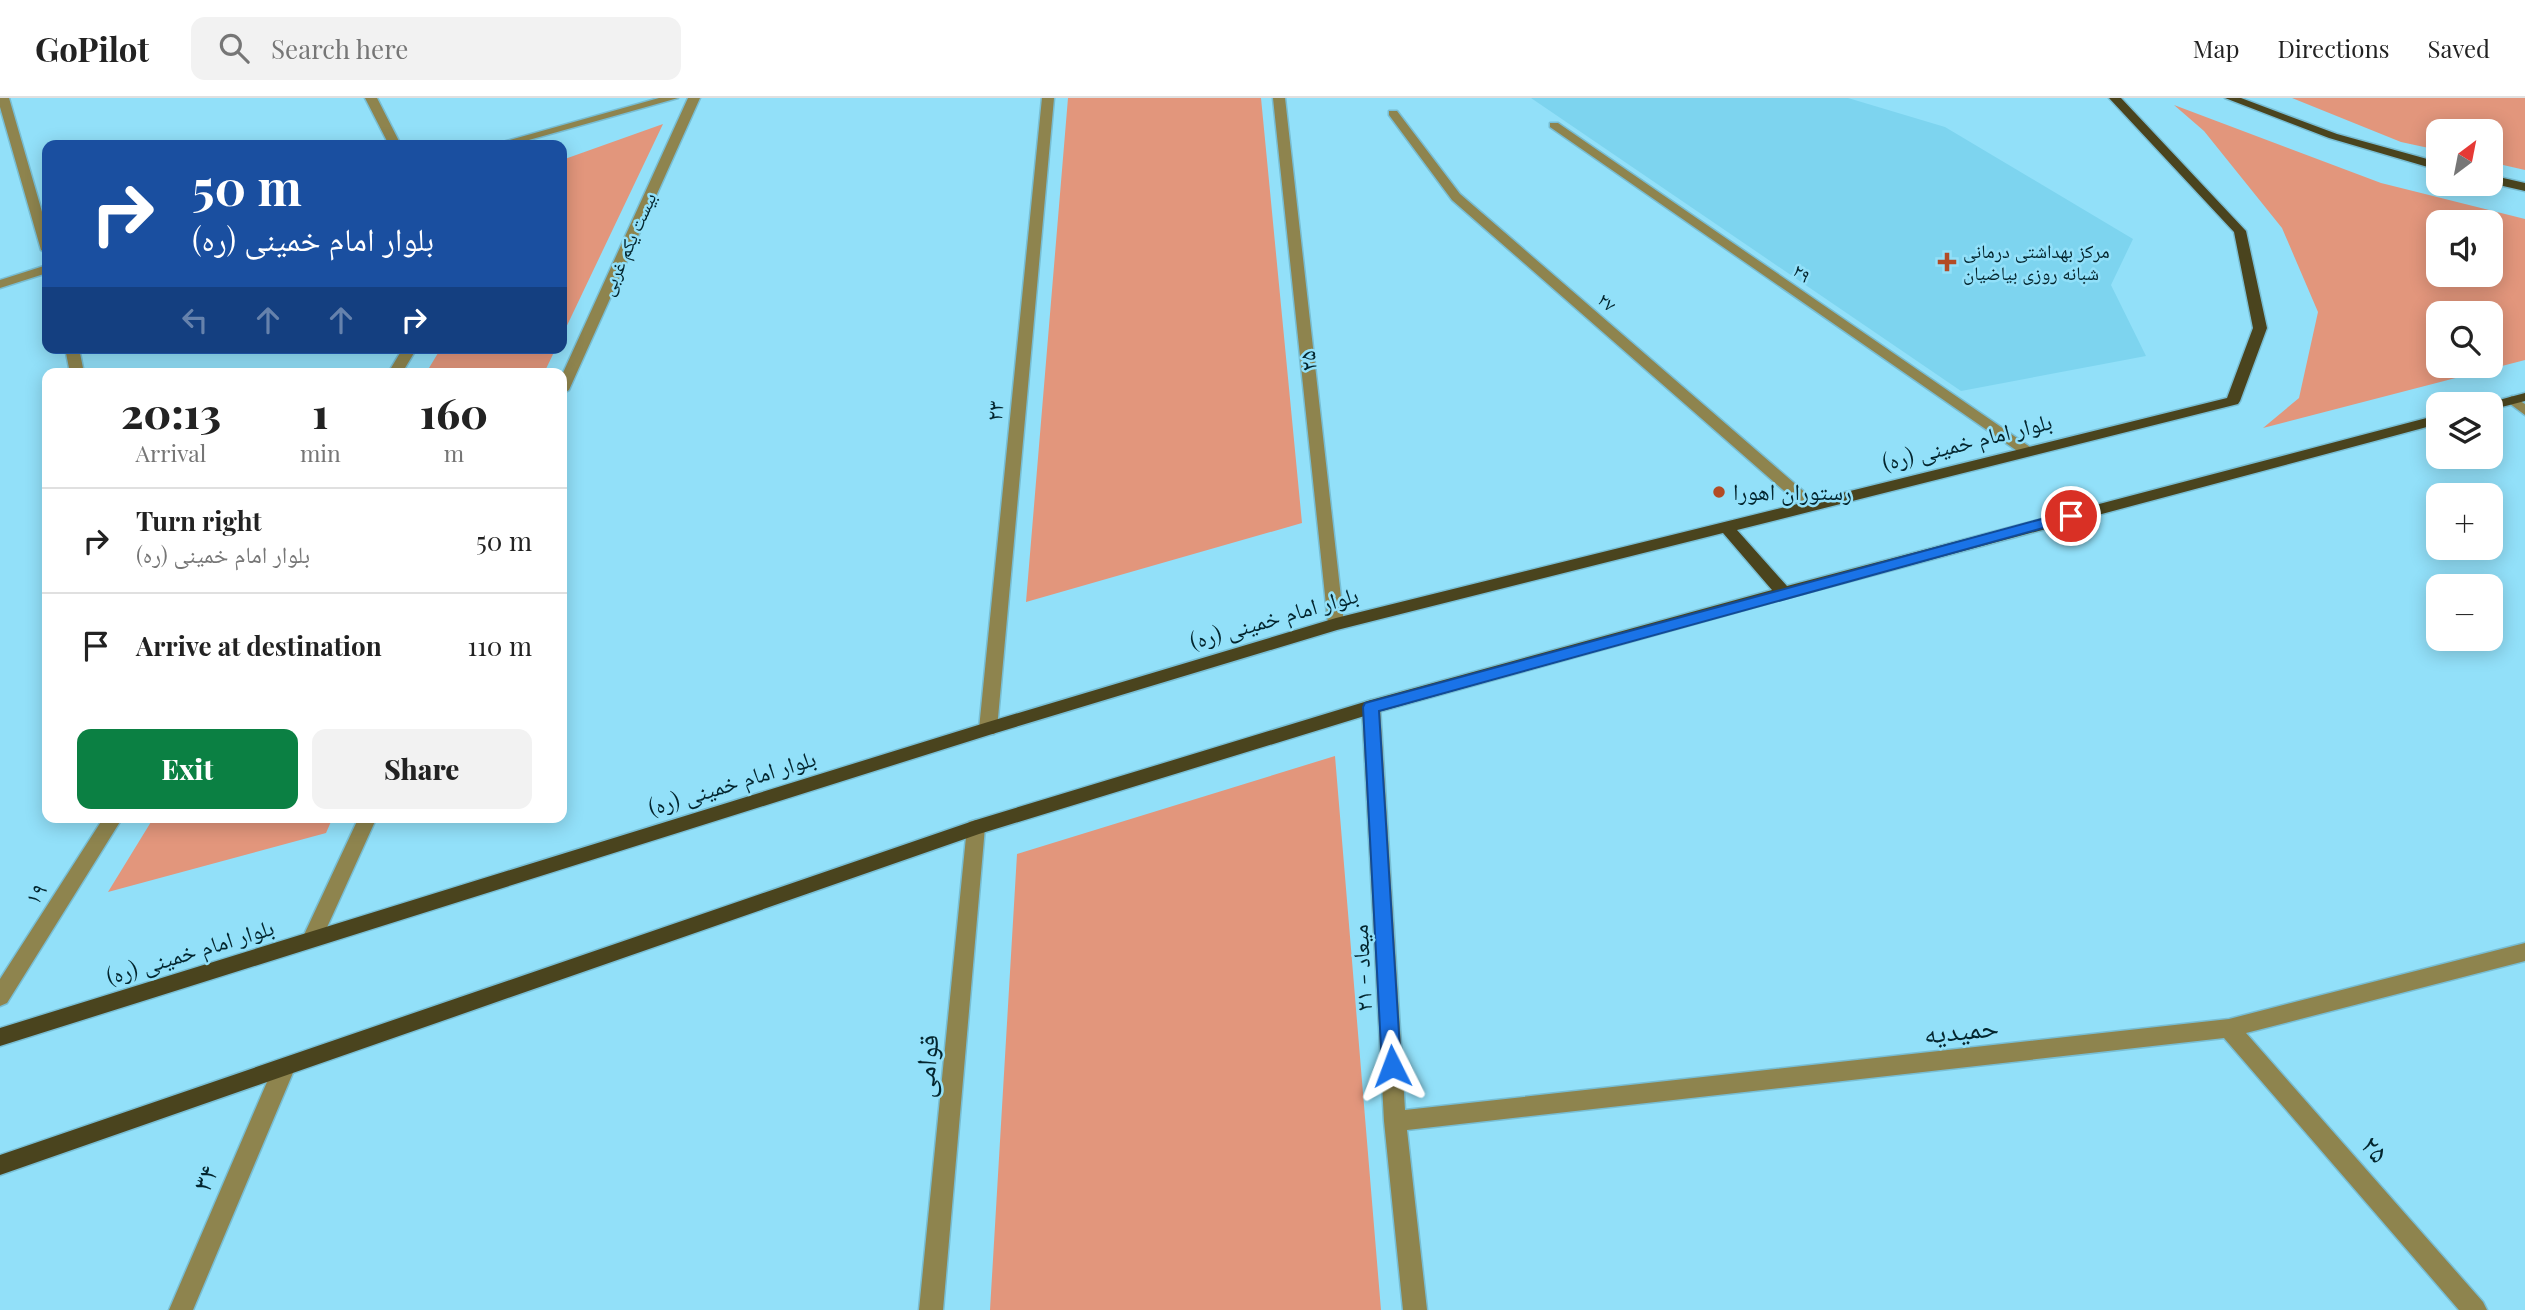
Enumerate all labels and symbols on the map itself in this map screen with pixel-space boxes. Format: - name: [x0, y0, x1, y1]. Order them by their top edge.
- north arrow: [2426, 119, 2502, 196]
- street label: بیست یکم غربی: [593, 188, 662, 300]
- place label: مرکز بهداشتی درمانی شبانه روزی بیاضیان: [1963, 237, 2110, 285]
- marker: مرکز بهداشتی درمانی شبانه روزی بیاضیان: [1937, 252, 1957, 272]
- street label: ۲۹: [1788, 257, 1817, 288]
- street label: ۲۷: [1593, 286, 1623, 317]
- street label: ۲۵: [1290, 349, 1323, 373]
- street label: ۲۳: [977, 399, 1010, 423]
- street label: بلوار امام خمینی (ره): [1878, 404, 2055, 479]
- place label: رستوران اهورا: [1733, 475, 1852, 506]
- marker: رستوران اهورا: [1711, 484, 1727, 500]
- pin: [2041, 486, 2101, 546]
- street label: بلوار امام خمینی (ره): [1186, 578, 1362, 657]
- street label: بلوار امام خمینی (ره): [644, 741, 820, 824]
- street label: ۱۹: [16, 876, 53, 910]
- street label: بلوار امام خمینی (ره): [102, 910, 278, 993]
- street label: ۲۱ - میعاد: [1343, 924, 1378, 1012]
- street label: حمیدیه: [1922, 1006, 2000, 1051]
- position arrow: [1355, 1029, 1429, 1103]
- street label: قوامی: [903, 1033, 947, 1099]
- street label: ۲۵: [2354, 1126, 2398, 1170]
- street label: ۳۴: [182, 1159, 226, 1196]

